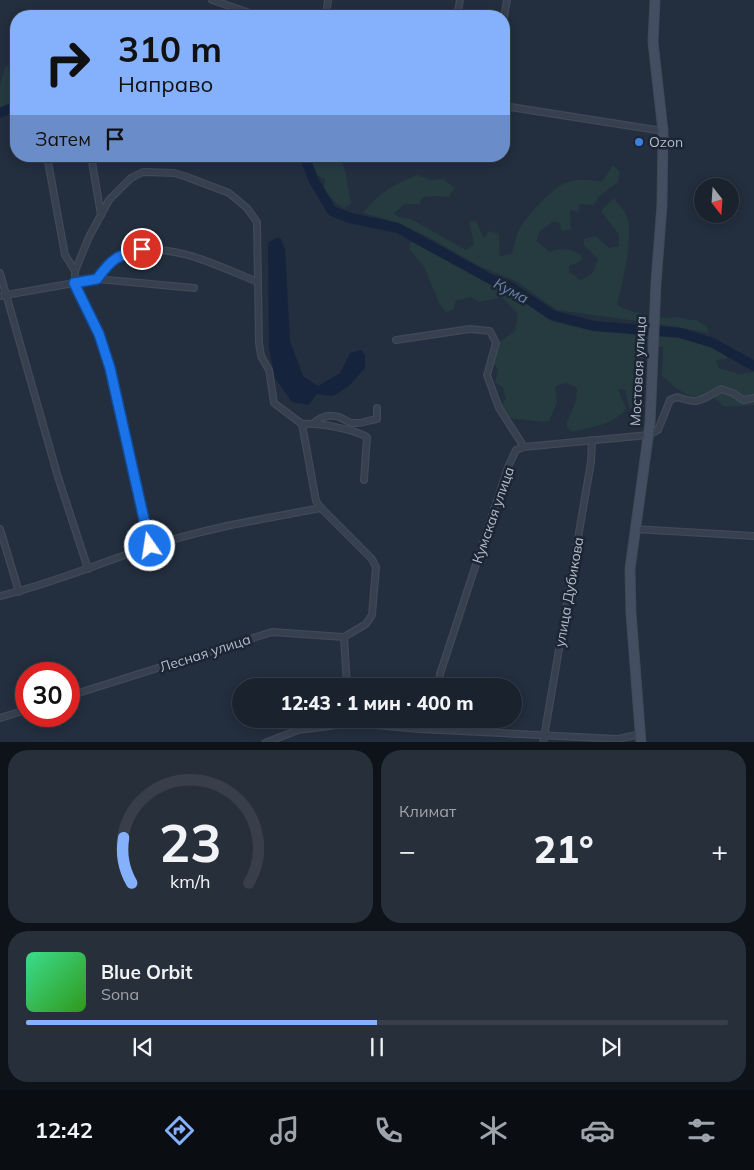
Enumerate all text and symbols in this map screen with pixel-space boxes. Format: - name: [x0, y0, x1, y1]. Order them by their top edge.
- text: 310 m: [118, 27, 222, 71]
- icon: right: [35, 30, 100, 95]
- text: Направо: [118, 70, 213, 98]
- icon: arrive: [101, 125, 129, 153]
- text: Затем: [35, 127, 91, 151]
- place label: Ozon: [649, 133, 683, 151]
- marker: Ozon: [633, 136, 645, 148]
- north arrow: [694, 178, 739, 222]
- map controls: [694, 178, 739, 223]
- pin: [121, 228, 163, 270]
- icon: arrive: [128, 235, 156, 263]
- water label: Кума: [491, 274, 532, 308]
- street label: Мостовая улица: [626, 316, 650, 426]
- street label: Кумская улица: [468, 464, 518, 566]
- position arrow: [123, 519, 175, 571]
- street label: улица Дубикова: [550, 536, 588, 648]
- street label: Лесная улица: [157, 630, 253, 676]
- speed limit sign: 30: [15, 662, 80, 727]
- text: 12:43 · 1 мин · 400 m: [280, 691, 474, 715]
- text: Климат: [399, 801, 456, 821]
- text: 23: [159, 810, 222, 875]
- text: 21°: [533, 825, 594, 873]
- text: −: [399, 833, 416, 868]
- text: +: [711, 833, 728, 868]
- text: km/h: [170, 870, 211, 892]
- text: Blue Orbit: [101, 960, 192, 984]
- text: Sona: [101, 984, 139, 1004]
- icon: previous: [129, 1033, 157, 1061]
- icon: pause: [363, 1033, 391, 1061]
- icon: next: [597, 1033, 625, 1061]
- icon: directions: [162, 1113, 197, 1148]
- icon: music: [267, 1113, 302, 1148]
- icon: phone: [371, 1113, 406, 1148]
- icon: climate: [476, 1113, 511, 1148]
- icon: car: [580, 1113, 615, 1148]
- icon: filters: [684, 1113, 719, 1148]
- text: 12:42: [35, 1116, 93, 1144]

